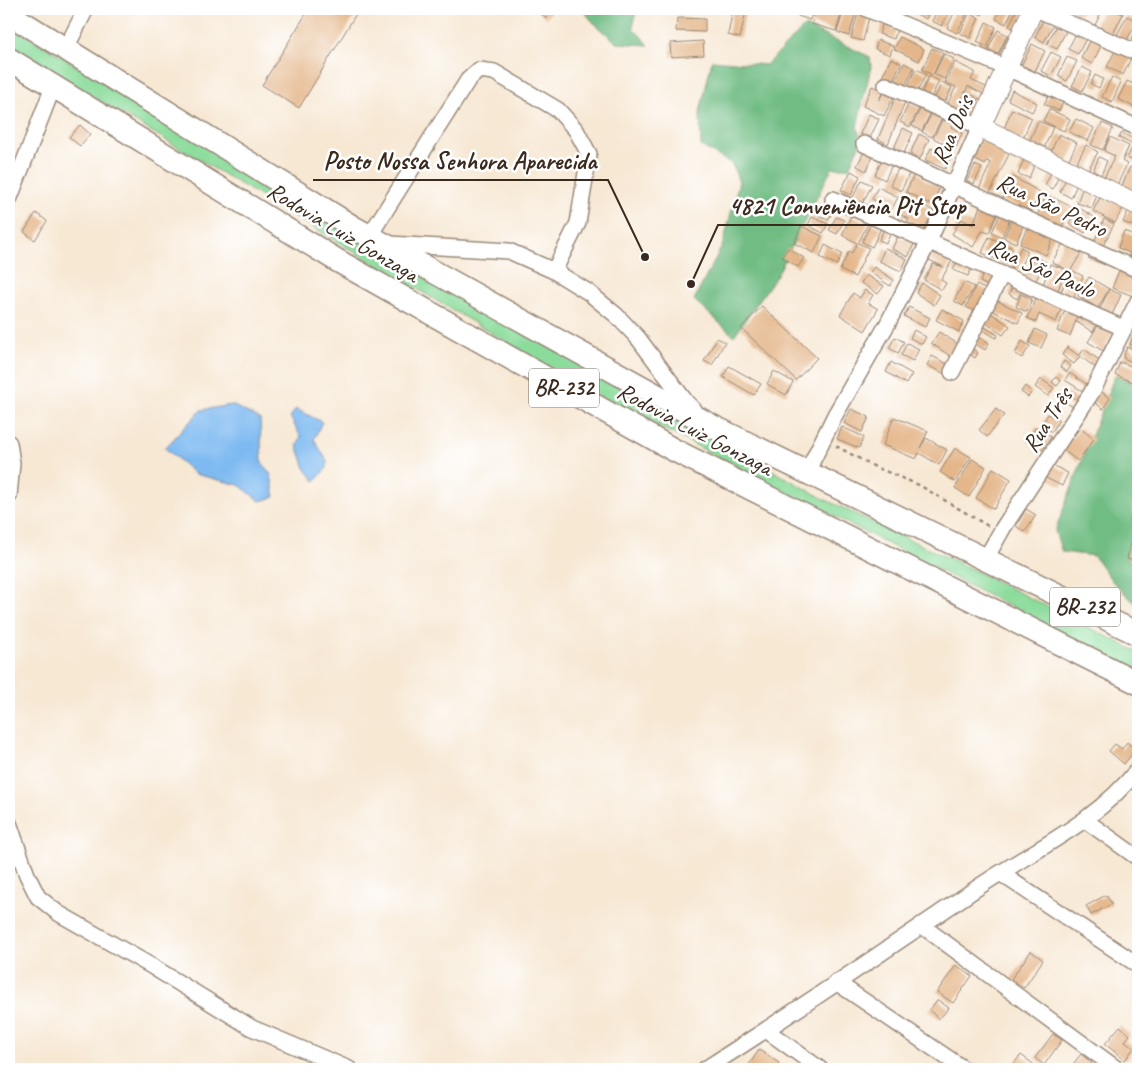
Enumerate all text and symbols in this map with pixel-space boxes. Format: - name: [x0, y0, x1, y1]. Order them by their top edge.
- street label: Rua Dois: [924, 89, 981, 169]
- callout: Posto Nossa Senhora Aparecida: [313, 140, 608, 180]
- text: Posto Nossa Senhora Aparecida: [324, 145, 598, 177]
- street label: Rua São Pedro: [992, 166, 1113, 244]
- street label: Rodovia Luiz Gonzaga: [262, 175, 426, 290]
- callout: 4821 Conveniência Pit Stop: [718, 185, 975, 225]
- text: 4821 Conveniência Pit Stop: [729, 190, 968, 222]
- street label: Rua São Paulo: [984, 231, 1102, 305]
- road number: BR-232: [529, 368, 599, 408]
- street label: Rodovia Luiz Gonzaga: [612, 376, 780, 484]
- street label: Rua Três: [1015, 380, 1080, 458]
- road number: BR-232: [1050, 588, 1120, 626]

